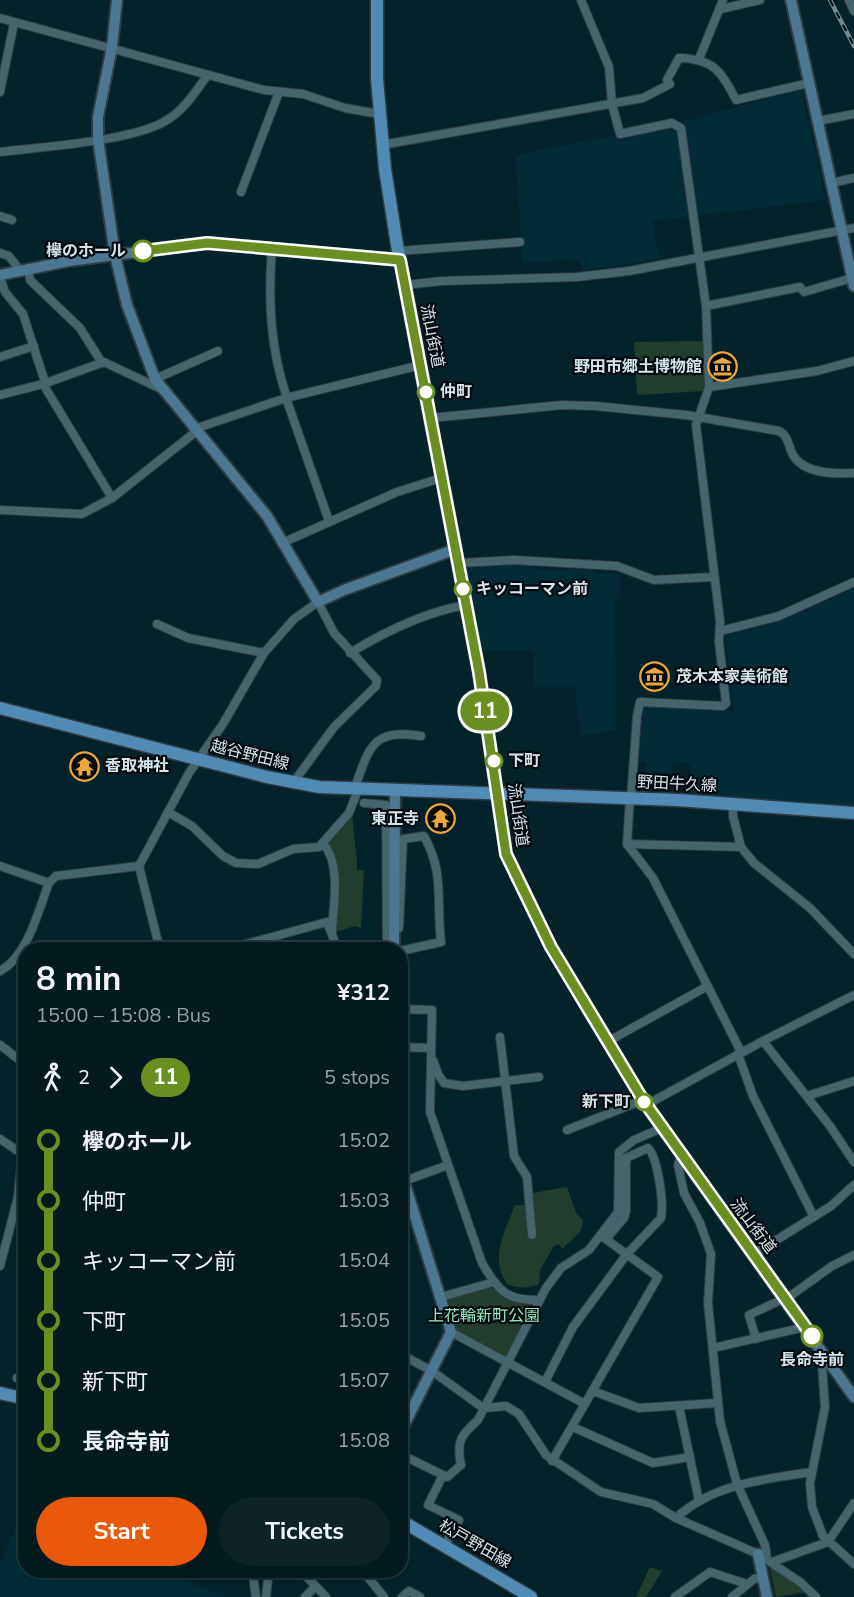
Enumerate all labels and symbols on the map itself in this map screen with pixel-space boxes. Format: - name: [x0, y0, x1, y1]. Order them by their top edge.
- place label: 欅のホール: [46, 240, 126, 262]
- marker: 欅のホール: [132, 240, 154, 262]
- street label: 流山街道: [415, 302, 449, 370]
- museum icon: 野田市郷土博物館: [707, 351, 739, 383]
- place label: 野田市郷土博物館: [574, 356, 702, 378]
- place label: 仲町: [440, 381, 472, 403]
- marker: 仲町: [417, 383, 435, 401]
- place label: キッコーマン前: [476, 578, 588, 600]
- marker: キッコーマン前: [454, 580, 472, 598]
- museum icon: 茂木本家美術館: [639, 661, 671, 693]
- place label: 茂木本家美術館: [676, 666, 788, 688]
- line badge: 11: [458, 692, 512, 730]
- street label: 越谷野田線: [209, 735, 291, 775]
- temple icon: 香取神社: [68, 750, 100, 782]
- place label: 下町: [508, 750, 540, 772]
- marker: 下町: [485, 752, 503, 770]
- place label: 香取神社: [105, 755, 169, 777]
- street label: 野田牛久線: [636, 771, 718, 797]
- street label: 流山街道: [503, 782, 533, 848]
- temple icon: 東正寺: [424, 803, 456, 835]
- place label: 東正寺: [371, 808, 419, 830]
- place label: 新下町: [582, 1091, 630, 1113]
- marker: 新下町: [635, 1093, 653, 1111]
- street label: 流山街道: [725, 1194, 781, 1258]
- park label: 上花輪新町公園: [428, 1305, 540, 1327]
- marker: 長命寺前: [801, 1325, 823, 1347]
- place label: 長命寺前: [780, 1349, 844, 1371]
- street label: 松戸野田線: [435, 1514, 515, 1574]

